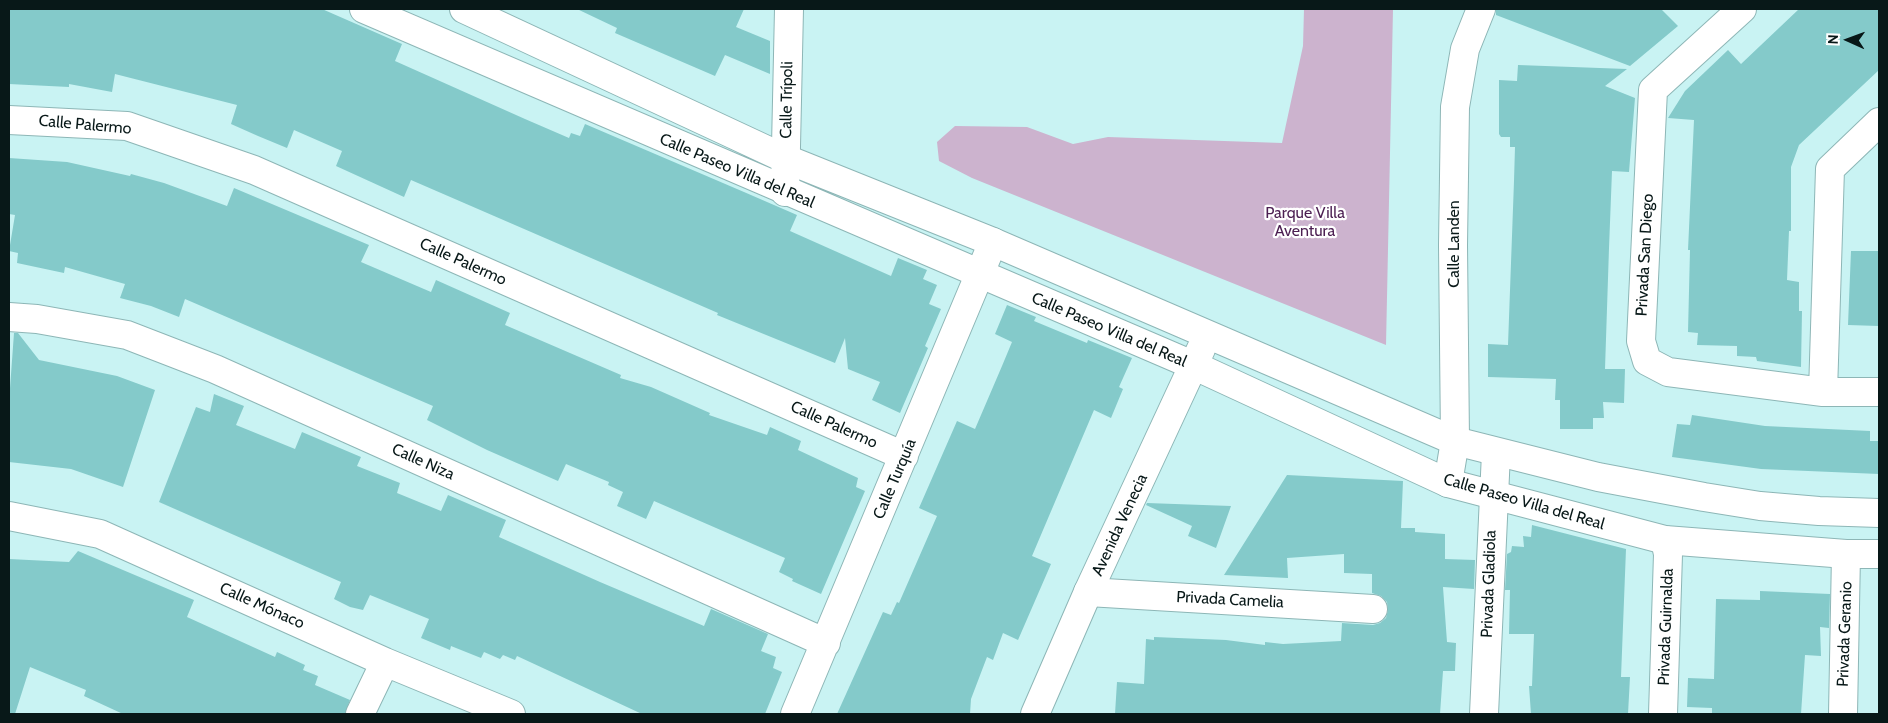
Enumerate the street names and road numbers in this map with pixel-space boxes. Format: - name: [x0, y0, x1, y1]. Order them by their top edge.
- street label: Calle Trípoli: [777, 61, 797, 139]
- street label: Calle Palermo: [38, 111, 132, 139]
- street label: Calle Paseo Villa del Real: [657, 130, 817, 212]
- street label: Privada San Diego: [1632, 193, 1658, 317]
- street label: Calle Landen: [1444, 200, 1464, 288]
- street label: Calle Palermo: [417, 234, 509, 290]
- street label: Calle Paseo Villa del Real: [1029, 289, 1189, 371]
- street label: Calle Palermo: [788, 397, 880, 453]
- street label: Calle Turquía: [869, 436, 921, 522]
- street label: Calle Niza: [389, 440, 457, 484]
- street label: Calle Paseo Villa del Real: [1441, 470, 1607, 534]
- street label: Avenida Venecia: [1088, 471, 1152, 579]
- street label: Privada Gladiola: [1478, 530, 1500, 638]
- street label: Privada Guirnalda: [1654, 568, 1678, 686]
- street label: Calle Mónaco: [217, 579, 307, 633]
- street label: Privada Geranio: [1834, 581, 1856, 687]
- street label: Privada Camelia: [1176, 588, 1284, 612]

